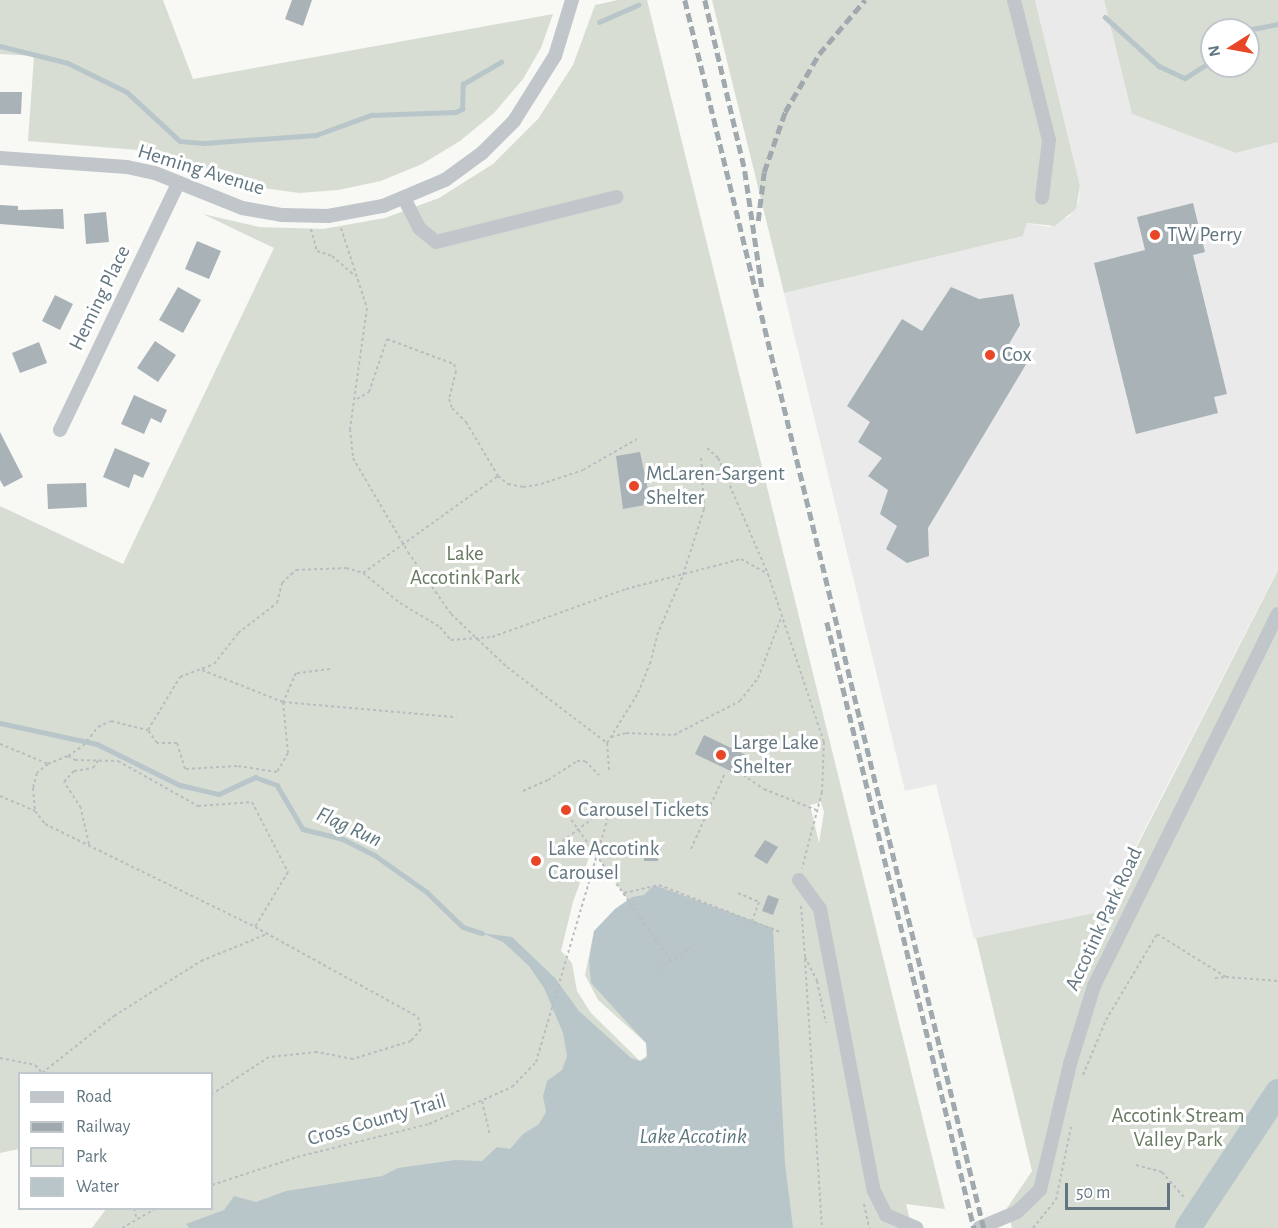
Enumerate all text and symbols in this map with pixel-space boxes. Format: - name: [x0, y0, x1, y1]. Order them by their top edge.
- north arrow: [1200, 18, 1260, 78]
- text: N: [1205, 44, 1223, 58]
- street label: Heming Avenue: [135, 139, 267, 201]
- place label: TW Perry: [1167, 222, 1242, 248]
- marker: TW Perry: [1148, 228, 1162, 242]
- street label: Heming Place: [64, 241, 136, 355]
- place label: Cox: [1002, 342, 1032, 368]
- marker: Cox: [983, 348, 997, 362]
- place label: McLaren-Sargent Shelter: [646, 461, 785, 511]
- marker: McLaren-Sargent Shelter: [627, 479, 641, 493]
- park label: Lake Accotink Park: [410, 541, 520, 591]
- place label: Large Lake Shelter: [733, 730, 819, 780]
- marker: Large Lake Shelter: [714, 748, 728, 762]
- place label: Carousel Tickets: [578, 797, 709, 823]
- water label: Flag Run: [312, 801, 386, 853]
- marker: Carousel Tickets: [559, 803, 573, 817]
- place label: Lake Accotink Carousel: [548, 836, 659, 886]
- street label: Accotink Park Road: [1060, 843, 1148, 995]
- marker: Lake Accotink Carousel: [529, 854, 543, 868]
- legend: [18, 1072, 213, 1210]
- text: Road: [76, 1088, 112, 1106]
- street label: Cross County Trail: [305, 1088, 449, 1152]
- park label: Accotink Stream Valley Park: [1111, 1103, 1245, 1153]
- text: Railway: [76, 1118, 130, 1136]
- water label: Lake Accotink: [639, 1124, 747, 1150]
- text: Park: [76, 1148, 107, 1166]
- scale bar: [1068, 1171, 1173, 1209]
- text: Water: [76, 1178, 119, 1196]
- text: 50 m: [1076, 1184, 1110, 1202]

